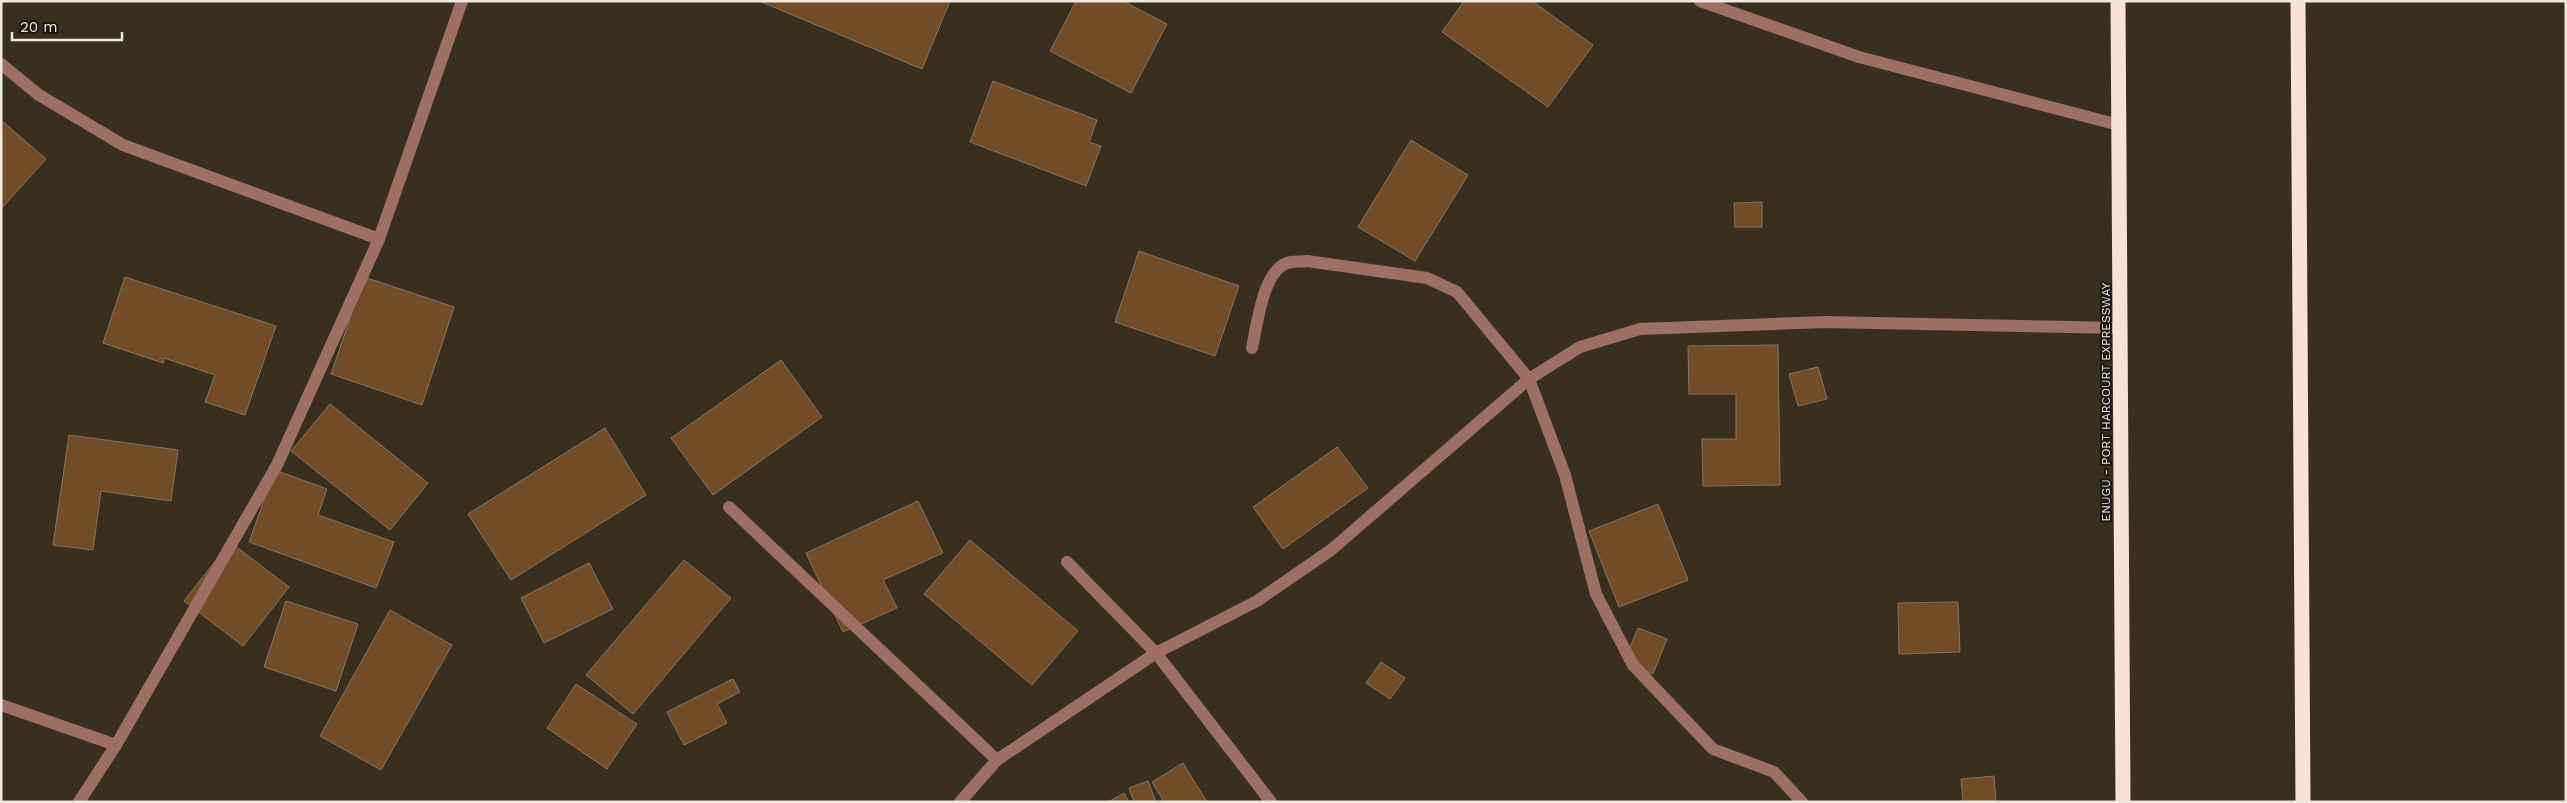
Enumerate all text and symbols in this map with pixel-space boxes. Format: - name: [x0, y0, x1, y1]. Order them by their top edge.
- scale bar: [12, 10, 122, 42]
- text: 20 m: [20, 18, 58, 36]
- street label: ENUGU - PORT HARCOURT EXPRESSWAY: [2099, 282, 2113, 521]

